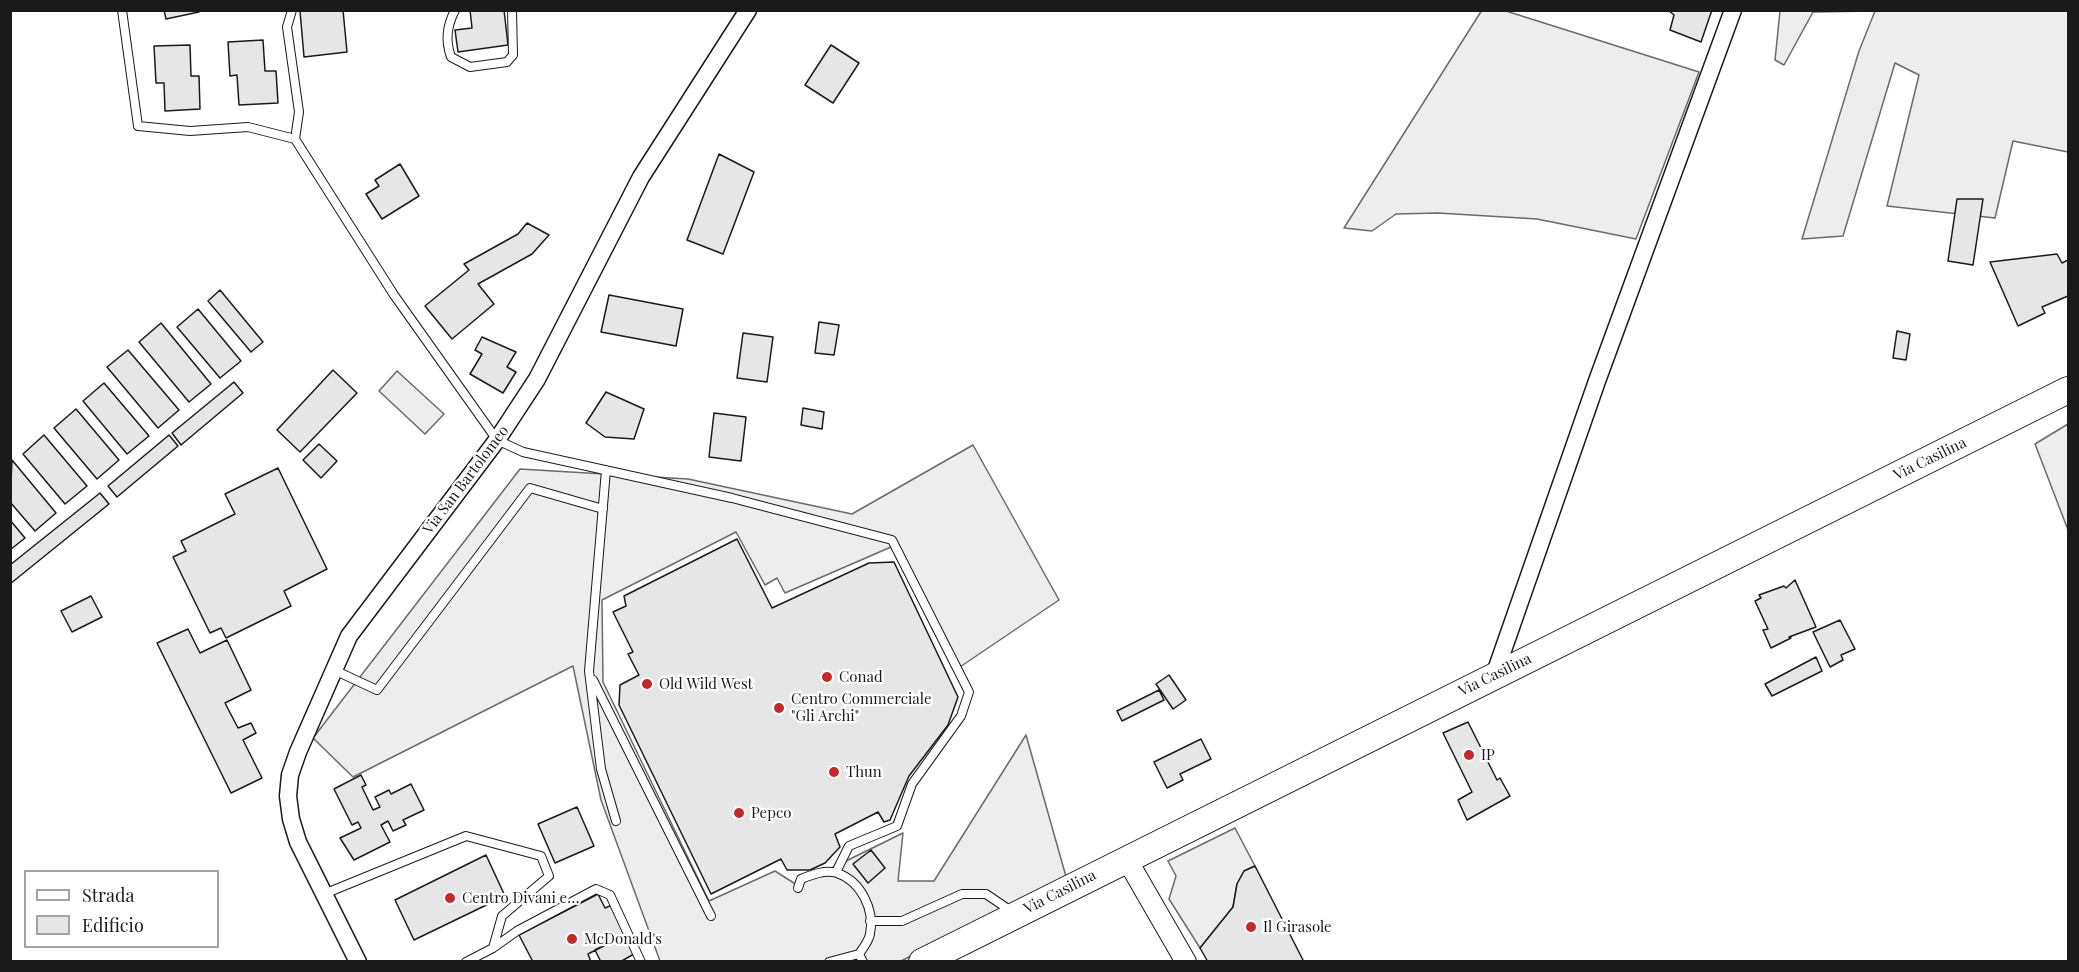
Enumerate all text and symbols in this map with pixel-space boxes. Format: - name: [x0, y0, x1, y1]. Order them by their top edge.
- street label: Via San Bartolomeo: [419, 422, 513, 538]
- street label: Via Casilina: [1891, 434, 1969, 484]
- street label: Via Casilina: [1456, 650, 1534, 700]
- place label: Conad: [839, 668, 883, 686]
- marker: Conad: [820, 670, 834, 684]
- place label: Old Wild West: [659, 675, 753, 693]
- marker: Old Wild West: [640, 677, 654, 691]
- place label: Centro Commerciale "Gli Archi": [791, 690, 932, 725]
- marker: Centro Commerciale "Gli Archi": [772, 701, 786, 715]
- place label: IP: [1481, 746, 1495, 764]
- marker: IP: [1462, 748, 1476, 762]
- place label: Thun: [846, 763, 882, 781]
- marker: Thun: [827, 765, 841, 779]
- place label: Pepco: [751, 804, 791, 822]
- marker: Pepco: [732, 806, 746, 820]
- street label: Via Casilina: [1021, 866, 1099, 918]
- legend: [24, 870, 219, 948]
- text: Strada: [82, 883, 135, 907]
- place label: Centro Divani e…: [462, 889, 579, 907]
- marker: Centro Divani e…: [443, 891, 457, 905]
- text: Edificio: [82, 913, 144, 937]
- place label: Il Girasole: [1263, 918, 1332, 936]
- marker: Il Girasole: [1244, 920, 1258, 934]
- place label: McDonald's: [584, 930, 662, 948]
- marker: McDonald's: [565, 932, 579, 946]

